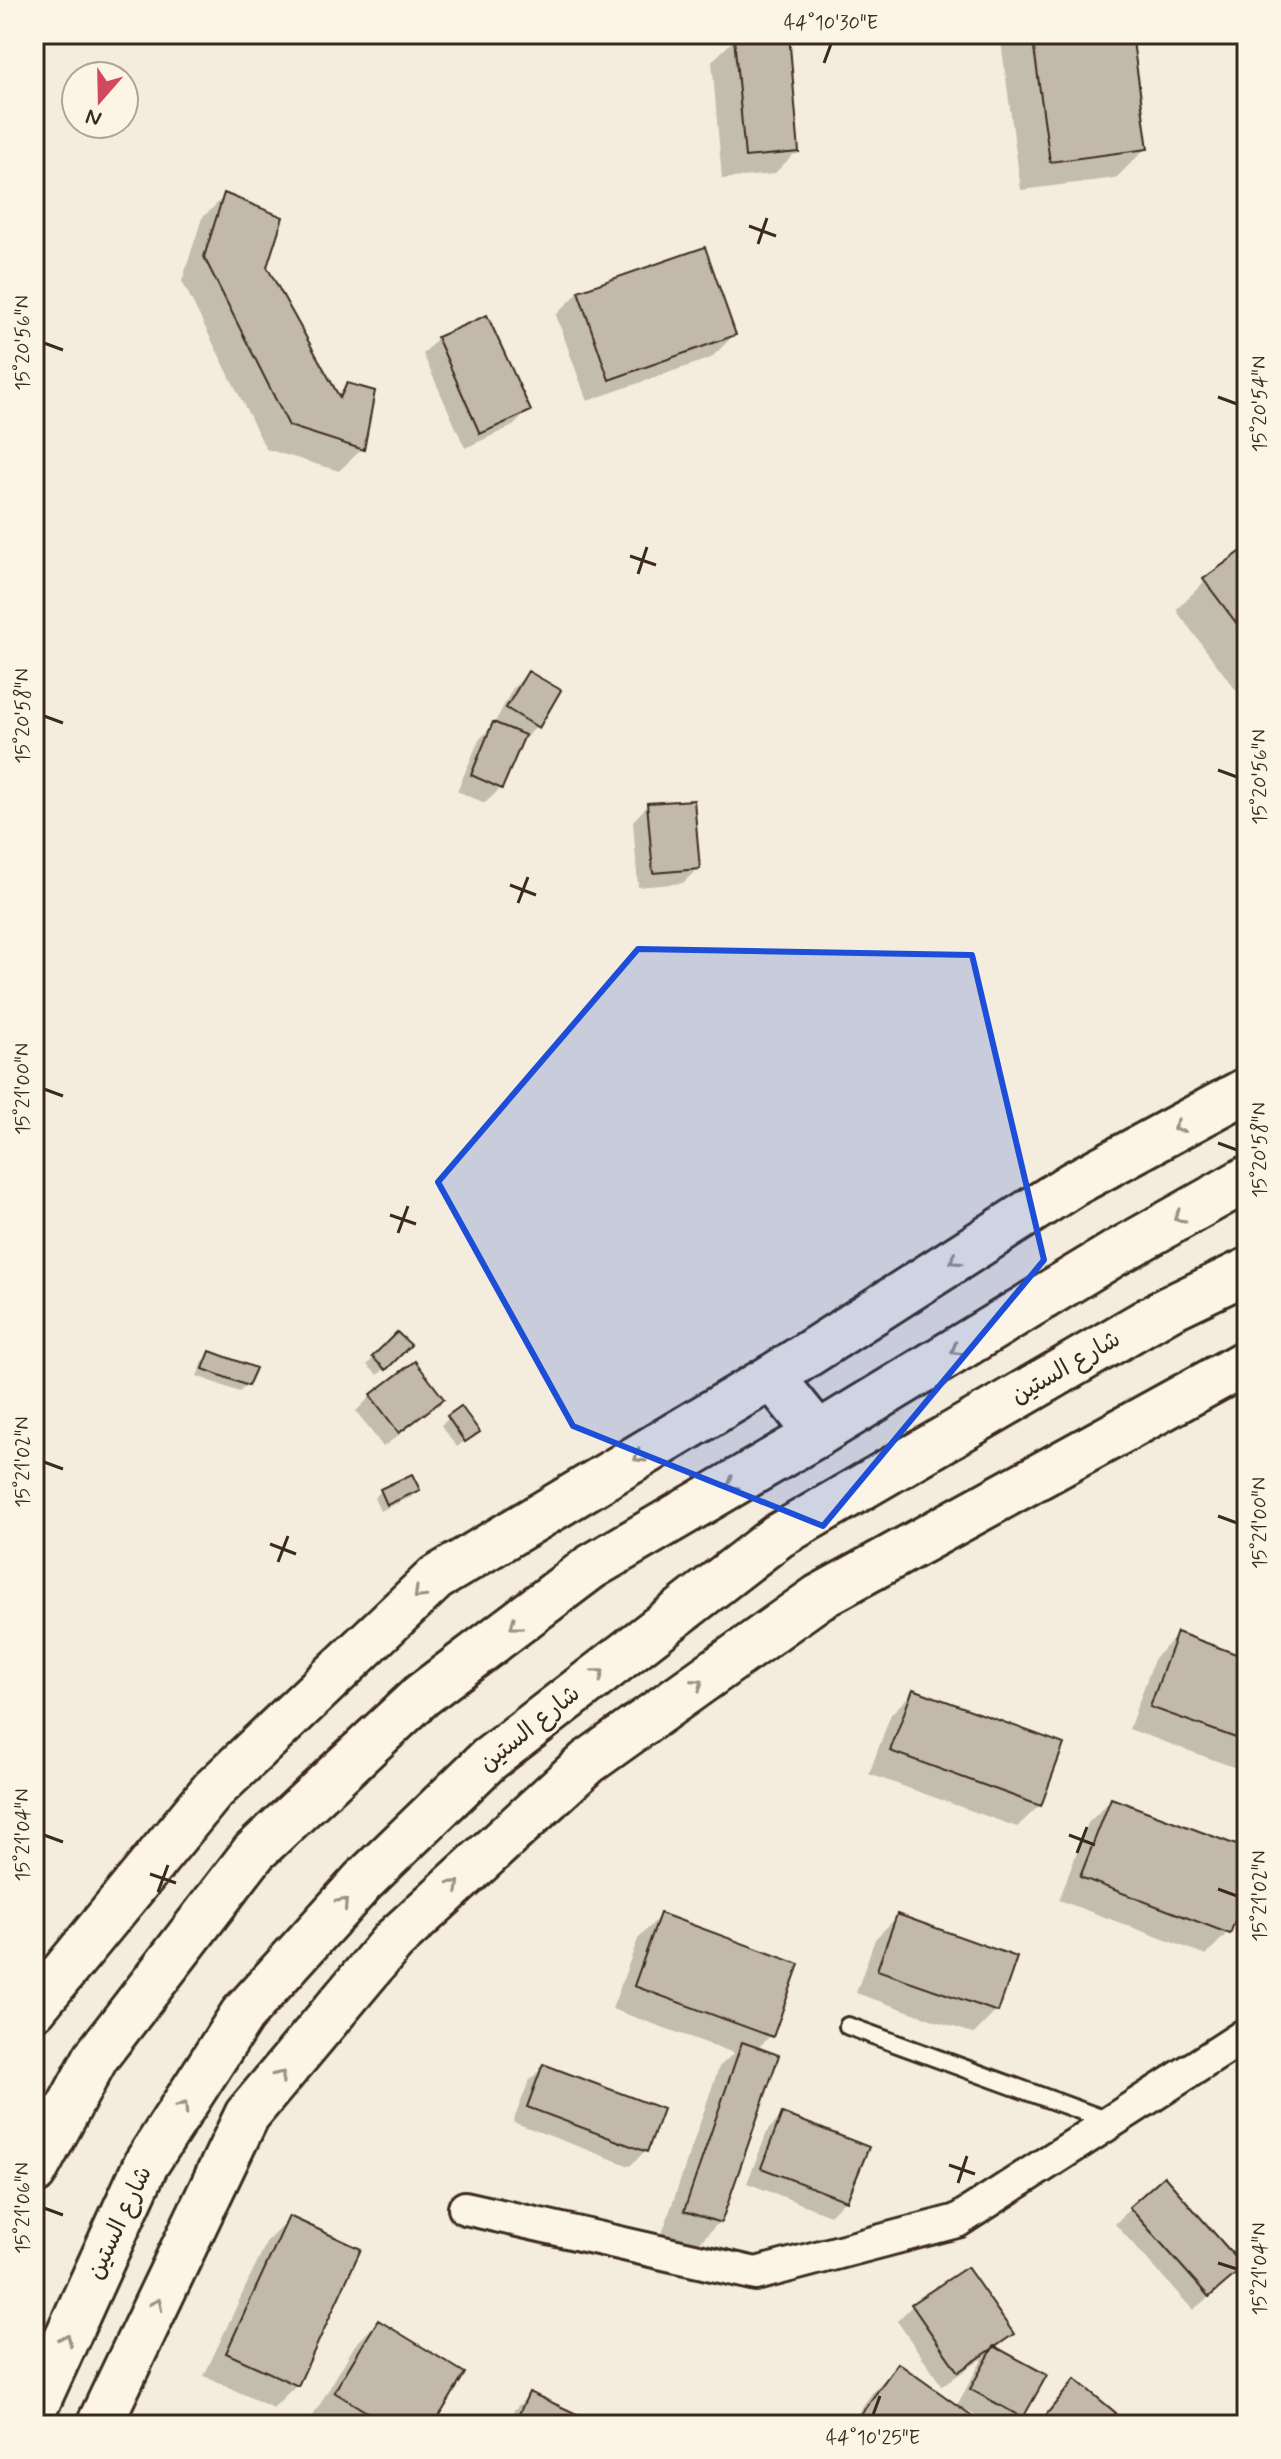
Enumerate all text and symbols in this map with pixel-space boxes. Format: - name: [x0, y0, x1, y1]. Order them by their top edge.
- text: 44°10'30"E: [784, 10, 878, 37]
- north arrow: [60, 60, 140, 140]
- text: N: [82, 101, 106, 133]
- text: 15°20'56"N: [10, 295, 37, 391]
- text: 15°20'54"N: [1247, 356, 1274, 452]
- text: 15°20'58"N: [10, 668, 37, 764]
- text: 15°20'56"N: [1247, 729, 1274, 825]
- text: 15°21'00"N: [10, 1043, 37, 1135]
- text: 15°20'58"N: [1247, 1102, 1274, 1198]
- one-way arrow: [1173, 1117, 1187, 1133]
- one-way arrow: [1173, 1208, 1187, 1223]
- one-way arrow: [949, 1250, 964, 1265]
- street label: شارع الستين: [1006, 1324, 1126, 1412]
- one-way arrow: [950, 1340, 965, 1356]
- text: 15°21'02"N: [10, 1416, 37, 1508]
- one-way arrow: [634, 1447, 648, 1462]
- one-way arrow: [726, 1474, 741, 1489]
- text: 15°21'00"N: [1247, 1477, 1274, 1569]
- one-way arrow: [414, 1585, 428, 1599]
- one-way arrow: [509, 1615, 523, 1629]
- one-way arrow: [590, 1670, 605, 1684]
- street label: شارع الستين: [473, 1679, 587, 1779]
- one-way arrow: [689, 1679, 703, 1693]
- text: 15°21'04"N: [10, 1789, 37, 1881]
- text: 15°21'02"N: [1247, 1850, 1274, 1942]
- one-way arrow: [445, 1880, 460, 1894]
- one-way arrow: [334, 1898, 348, 1912]
- one-way arrow: [270, 2071, 285, 2085]
- one-way arrow: [174, 2101, 189, 2116]
- street label: شارع الستين: [80, 2161, 160, 2285]
- text: 15°21'06"N: [10, 2162, 37, 2254]
- text: 15°21'04"N: [1247, 2223, 1274, 2315]
- one-way arrow: [147, 2298, 163, 2312]
- one-way arrow: [57, 2333, 73, 2347]
- text: 44°10'25"E: [826, 2425, 920, 2452]

